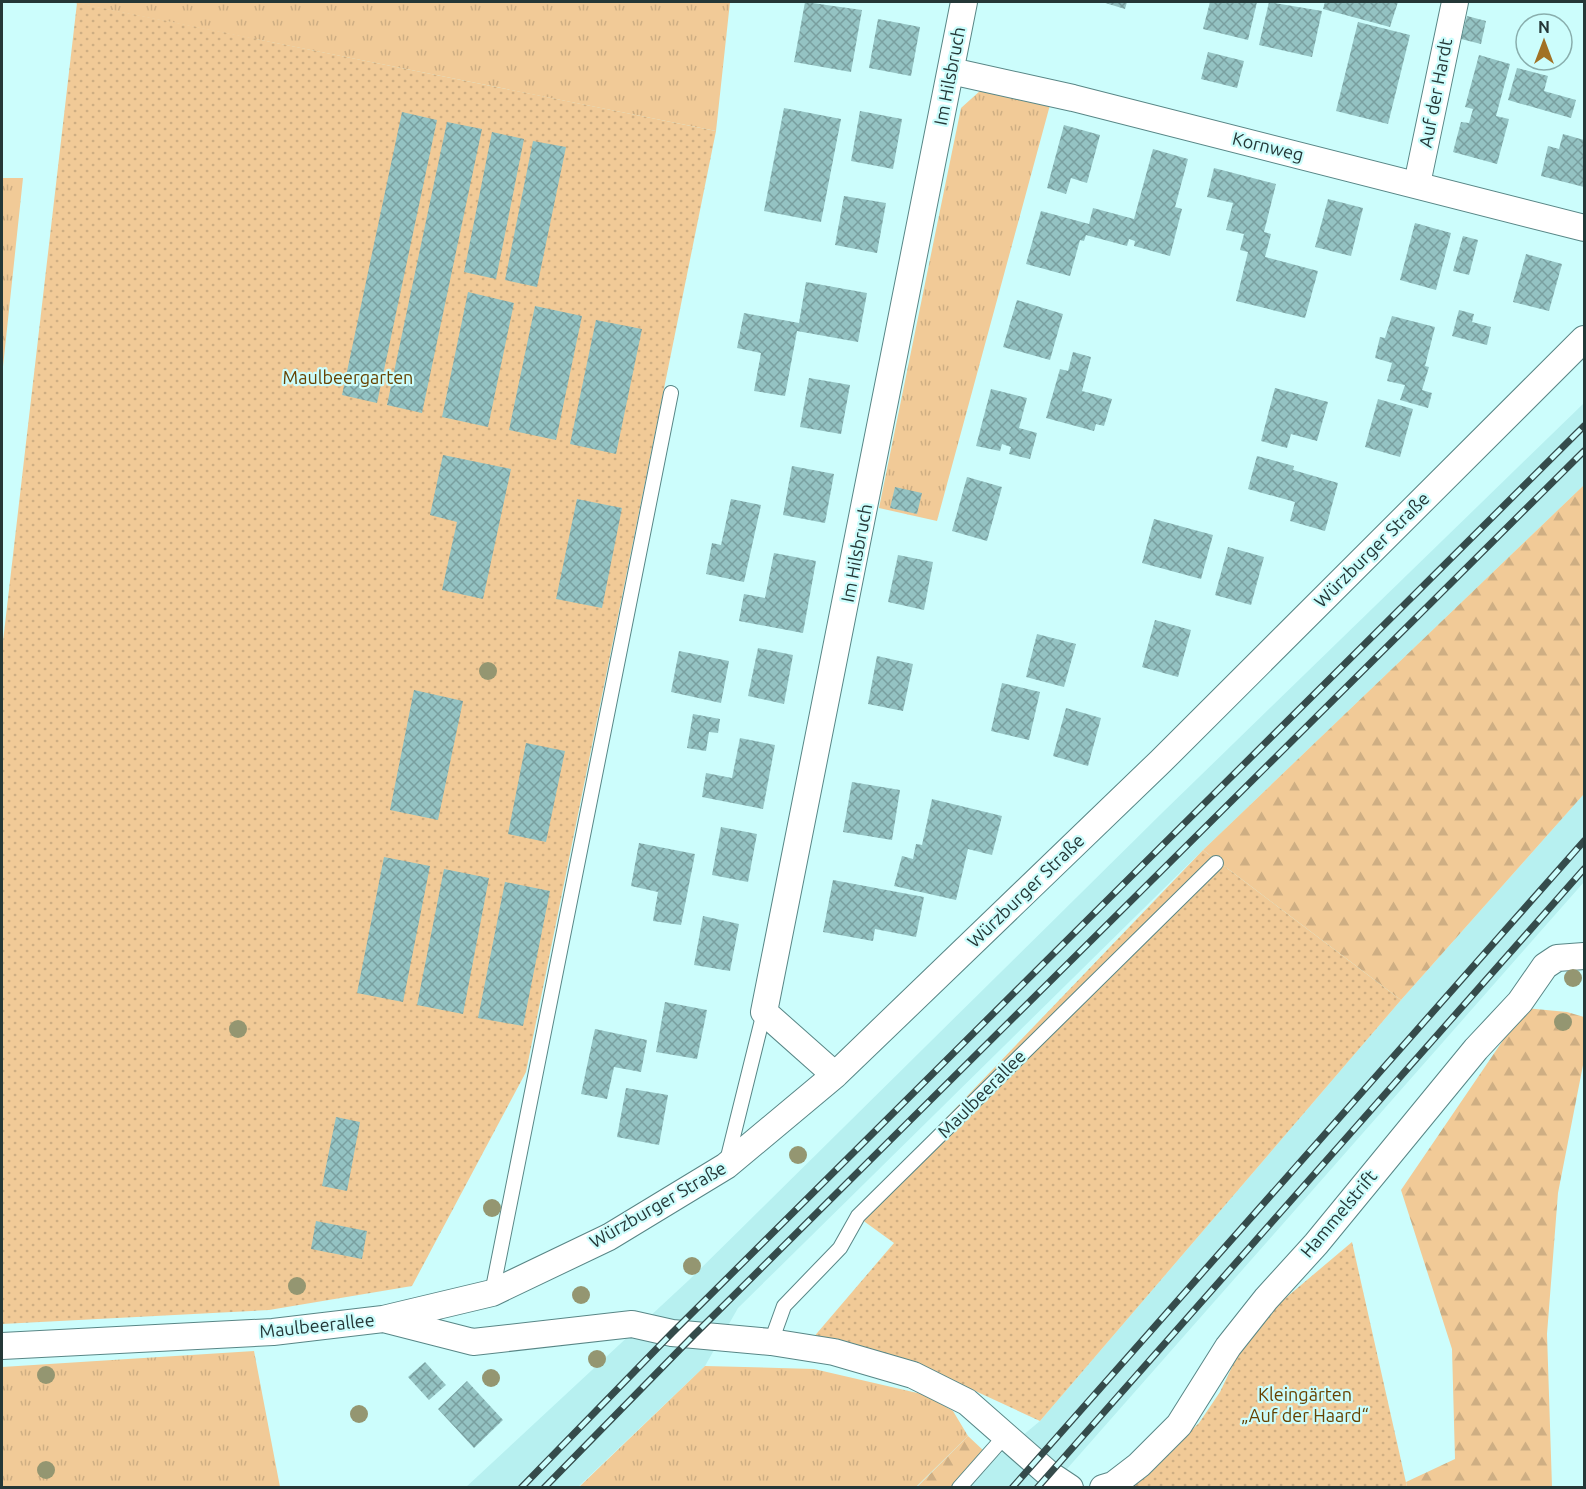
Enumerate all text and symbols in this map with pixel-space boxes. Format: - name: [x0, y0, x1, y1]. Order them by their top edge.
- north arrow: [1514, 12, 1574, 72]
- text: N: [1538, 18, 1550, 36]
- street label: Im Hilsbruch: [930, 25, 968, 127]
- street label: Auf der Hardt: [1415, 37, 1455, 149]
- street label: Kornweg: [1231, 128, 1306, 165]
- park label: Maulbeergarten: [283, 367, 413, 387]
- street label: Würzburger Straße: [1310, 488, 1433, 611]
- street label: Im Hilsbruch: [837, 502, 875, 604]
- street label: Würzburger Straße: [963, 830, 1088, 951]
- street label: Maulbeerallee: [933, 1045, 1029, 1141]
- street label: Würzburger Straße: [586, 1157, 729, 1251]
- street label: Hammelstrift: [1296, 1166, 1380, 1261]
- street label: Maulbeerallee: [258, 1309, 375, 1341]
- park label: Kleingärten „Auf der Haard“: [1241, 1384, 1369, 1425]

